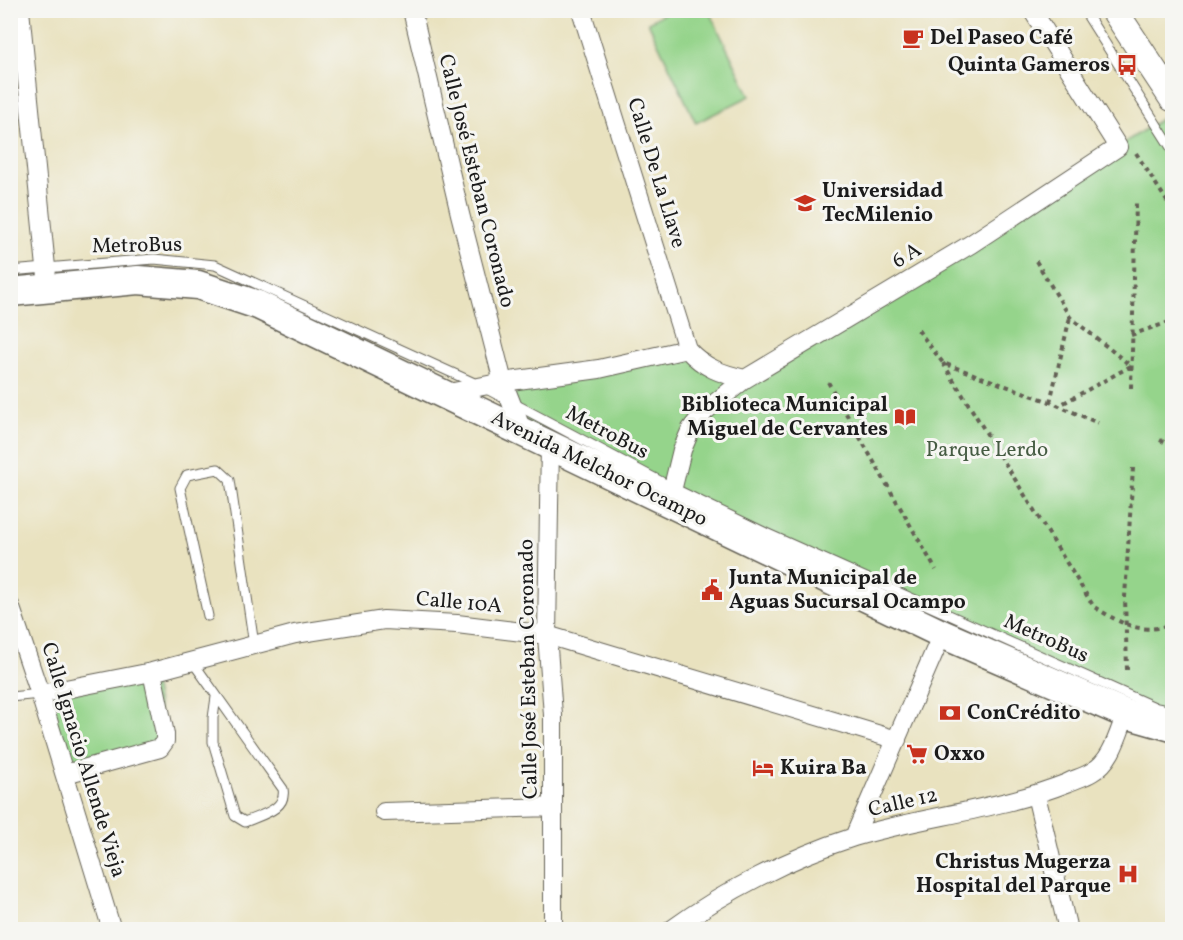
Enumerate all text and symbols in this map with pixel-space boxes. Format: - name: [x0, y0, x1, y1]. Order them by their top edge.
- place label: Del Paseo Café: [930, 24, 1073, 53]
- cafe icon: Del Paseo Café: [901, 26, 925, 50]
- street label: Calle José Esteban Coronado: [430, 51, 522, 311]
- place label: Quinta Gameros: [948, 51, 1110, 80]
- bus stop icon: Quinta Gameros: [1115, 53, 1139, 77]
- street label: Calle De La Llave: [619, 94, 693, 252]
- place label: Universidad TecMilenio: [822, 177, 944, 230]
- school or university icon: Universidad TecMilenio: [793, 191, 817, 215]
- street label: MetroBus: [92, 231, 182, 261]
- street label: 6 A: [887, 236, 927, 276]
- place label: Biblioteca Municipal Miguel de Cervantes: [681, 391, 888, 444]
- street label: MetroBus: [560, 399, 654, 467]
- street label: Avenida Melchor Ocampo: [486, 404, 712, 534]
- library icon: Biblioteca Municipal Miguel de Cervantes: [893, 405, 917, 429]
- park label: Parque Lerdo: [926, 436, 1048, 465]
- street label: Calle José Esteban Coronado: [512, 539, 546, 799]
- place label: Junta Municipal de Aguas Sucursal Ocampo: [728, 564, 966, 617]
- public building icon: Junta Municipal de Aguas Sucursal Ocampo: [700, 578, 724, 602]
- street label: Calle 10A: [415, 585, 504, 621]
- street label: MetroBus: [999, 607, 1093, 671]
- street label: Calle Ignacio Allende Vieja: [33, 639, 133, 881]
- place label: ConCrédito: [967, 699, 1080, 728]
- bank icon: ConCrédito: [938, 701, 962, 725]
- place label: Oxxo: [934, 740, 985, 769]
- supermarket icon: Oxxo: [905, 742, 929, 766]
- place label: Kuira Ba: [780, 754, 867, 783]
- hotel icon: Kuira Ba: [751, 756, 775, 780]
- street label: Calle 12: [865, 781, 941, 825]
- place label: Christus Mugerza Hospital del Parque: [916, 848, 1111, 901]
- hospital icon: Christus Mugerza Hospital del Parque: [1116, 862, 1140, 886]

